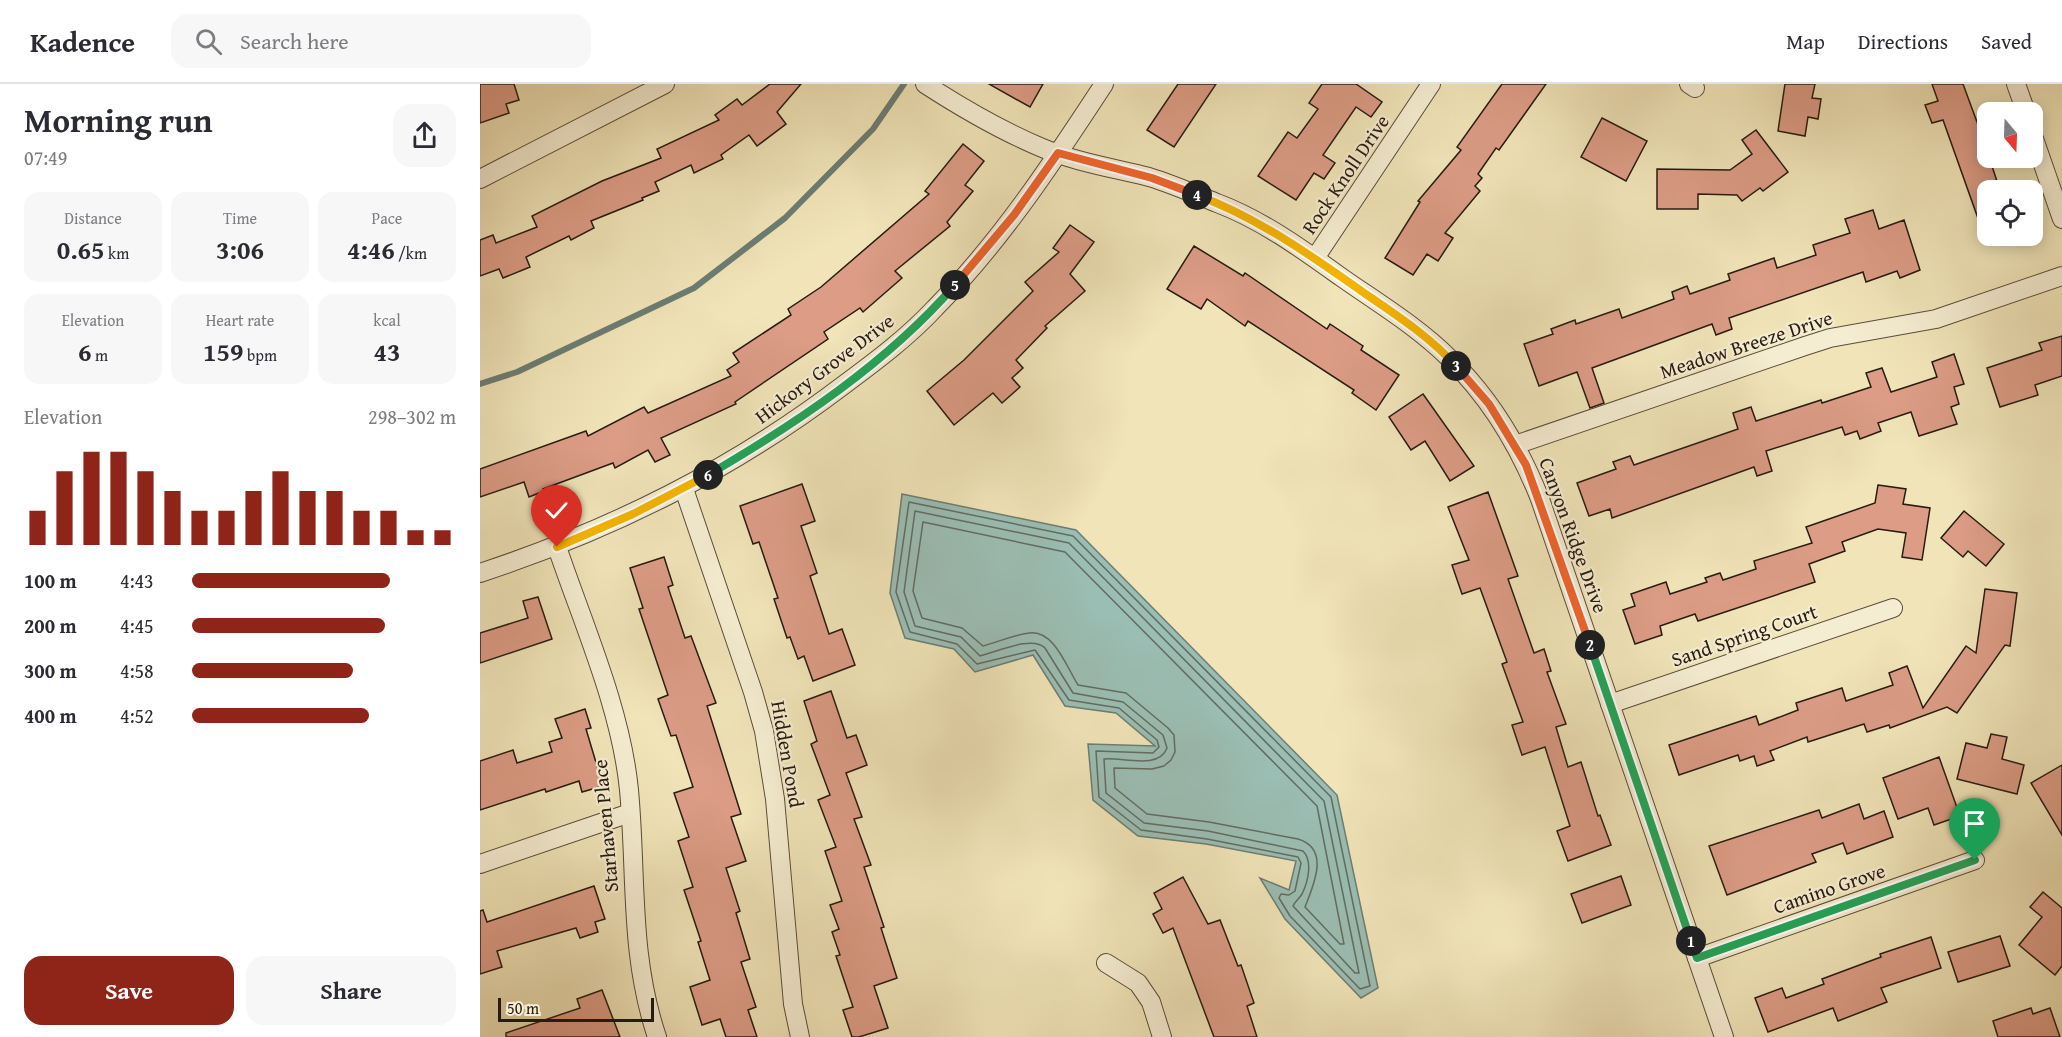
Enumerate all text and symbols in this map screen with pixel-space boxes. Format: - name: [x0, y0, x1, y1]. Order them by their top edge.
- search box: [171, 14, 591, 68]
- text: Kadence: [30, 21, 135, 62]
- icon: search: [192, 25, 225, 58]
- text: Search here: [240, 25, 349, 57]
- text: Map: [1786, 26, 1825, 57]
- text: Directions: [1858, 26, 1948, 57]
- text: Saved: [1981, 26, 2032, 57]
- text: Morning run: [24, 96, 213, 144]
- north arrow: [1977, 102, 2043, 168]
- map controls: [1977, 102, 2043, 246]
- button: share: [393, 104, 456, 167]
- street label: Rock Knoll Drive: [1294, 108, 1396, 240]
- text: 07:49: [24, 143, 67, 172]
- pin: 4: [1182, 180, 1212, 210]
- button: locate: [1977, 180, 2043, 246]
- text: 4: [1193, 183, 1201, 207]
- text: Distance: [64, 206, 122, 230]
- text: Time: [223, 206, 257, 230]
- text: Pace: [372, 206, 402, 230]
- text: 0.65: [57, 230, 105, 269]
- text: 3:06: [216, 230, 264, 269]
- text: 4:46: [347, 230, 395, 269]
- text: km: [105, 241, 129, 265]
- text: /km: [395, 241, 427, 265]
- pin: 5: [940, 270, 970, 300]
- text: 5: [951, 273, 959, 297]
- street label: Meadow Breeze Drive: [1656, 302, 1836, 386]
- street label: Hickory Grove Drive: [748, 306, 900, 430]
- text: Elevation: [62, 308, 124, 332]
- text: Heart rate: [206, 308, 274, 332]
- text: kcal: [373, 308, 401, 332]
- text: 6: [78, 332, 91, 371]
- text: 159: [203, 332, 243, 371]
- text: 43: [374, 332, 400, 371]
- text: m: [91, 343, 108, 367]
- text: bpm: [243, 343, 277, 367]
- pin: 3: [1441, 351, 1471, 381]
- text: 3: [1452, 354, 1460, 378]
- text: Elevation: [24, 402, 102, 431]
- text: 298–302 m: [368, 402, 456, 431]
- street label: Canyon Ridge Drive: [1532, 453, 1616, 617]
- pin: 6: [693, 460, 723, 490]
- text: 6: [704, 463, 712, 487]
- pin: [531, 485, 582, 547]
- icon: check: [540, 494, 573, 527]
- text: 100 m: [24, 566, 77, 595]
- text: 4:43: [120, 566, 154, 595]
- street label: Sand Spring Court: [1667, 596, 1821, 674]
- text: 200 m: [24, 611, 77, 640]
- text: 4:45: [120, 611, 154, 640]
- pin: 2: [1575, 630, 1605, 660]
- text: 2: [1586, 633, 1594, 657]
- text: 300 m: [24, 656, 77, 685]
- text: 4:58: [120, 656, 154, 685]
- street label: Hidden Pond: [764, 698, 812, 810]
- text: 400 m: [24, 701, 77, 730]
- text: 4:52: [120, 701, 154, 730]
- street label: Starhaven Place: [585, 758, 625, 894]
- pin: [1949, 798, 2000, 860]
- icon: arrive: [1958, 807, 1991, 840]
- street label: Camino Grove: [1769, 855, 1889, 921]
- pin: 1: [1676, 926, 1706, 956]
- text: 1: [1687, 929, 1695, 953]
- button: Save: [24, 956, 234, 1025]
- button: Share: [246, 956, 456, 1025]
- scale bar: [498, 995, 654, 1022]
- text: 50 m: [507, 996, 539, 1020]

